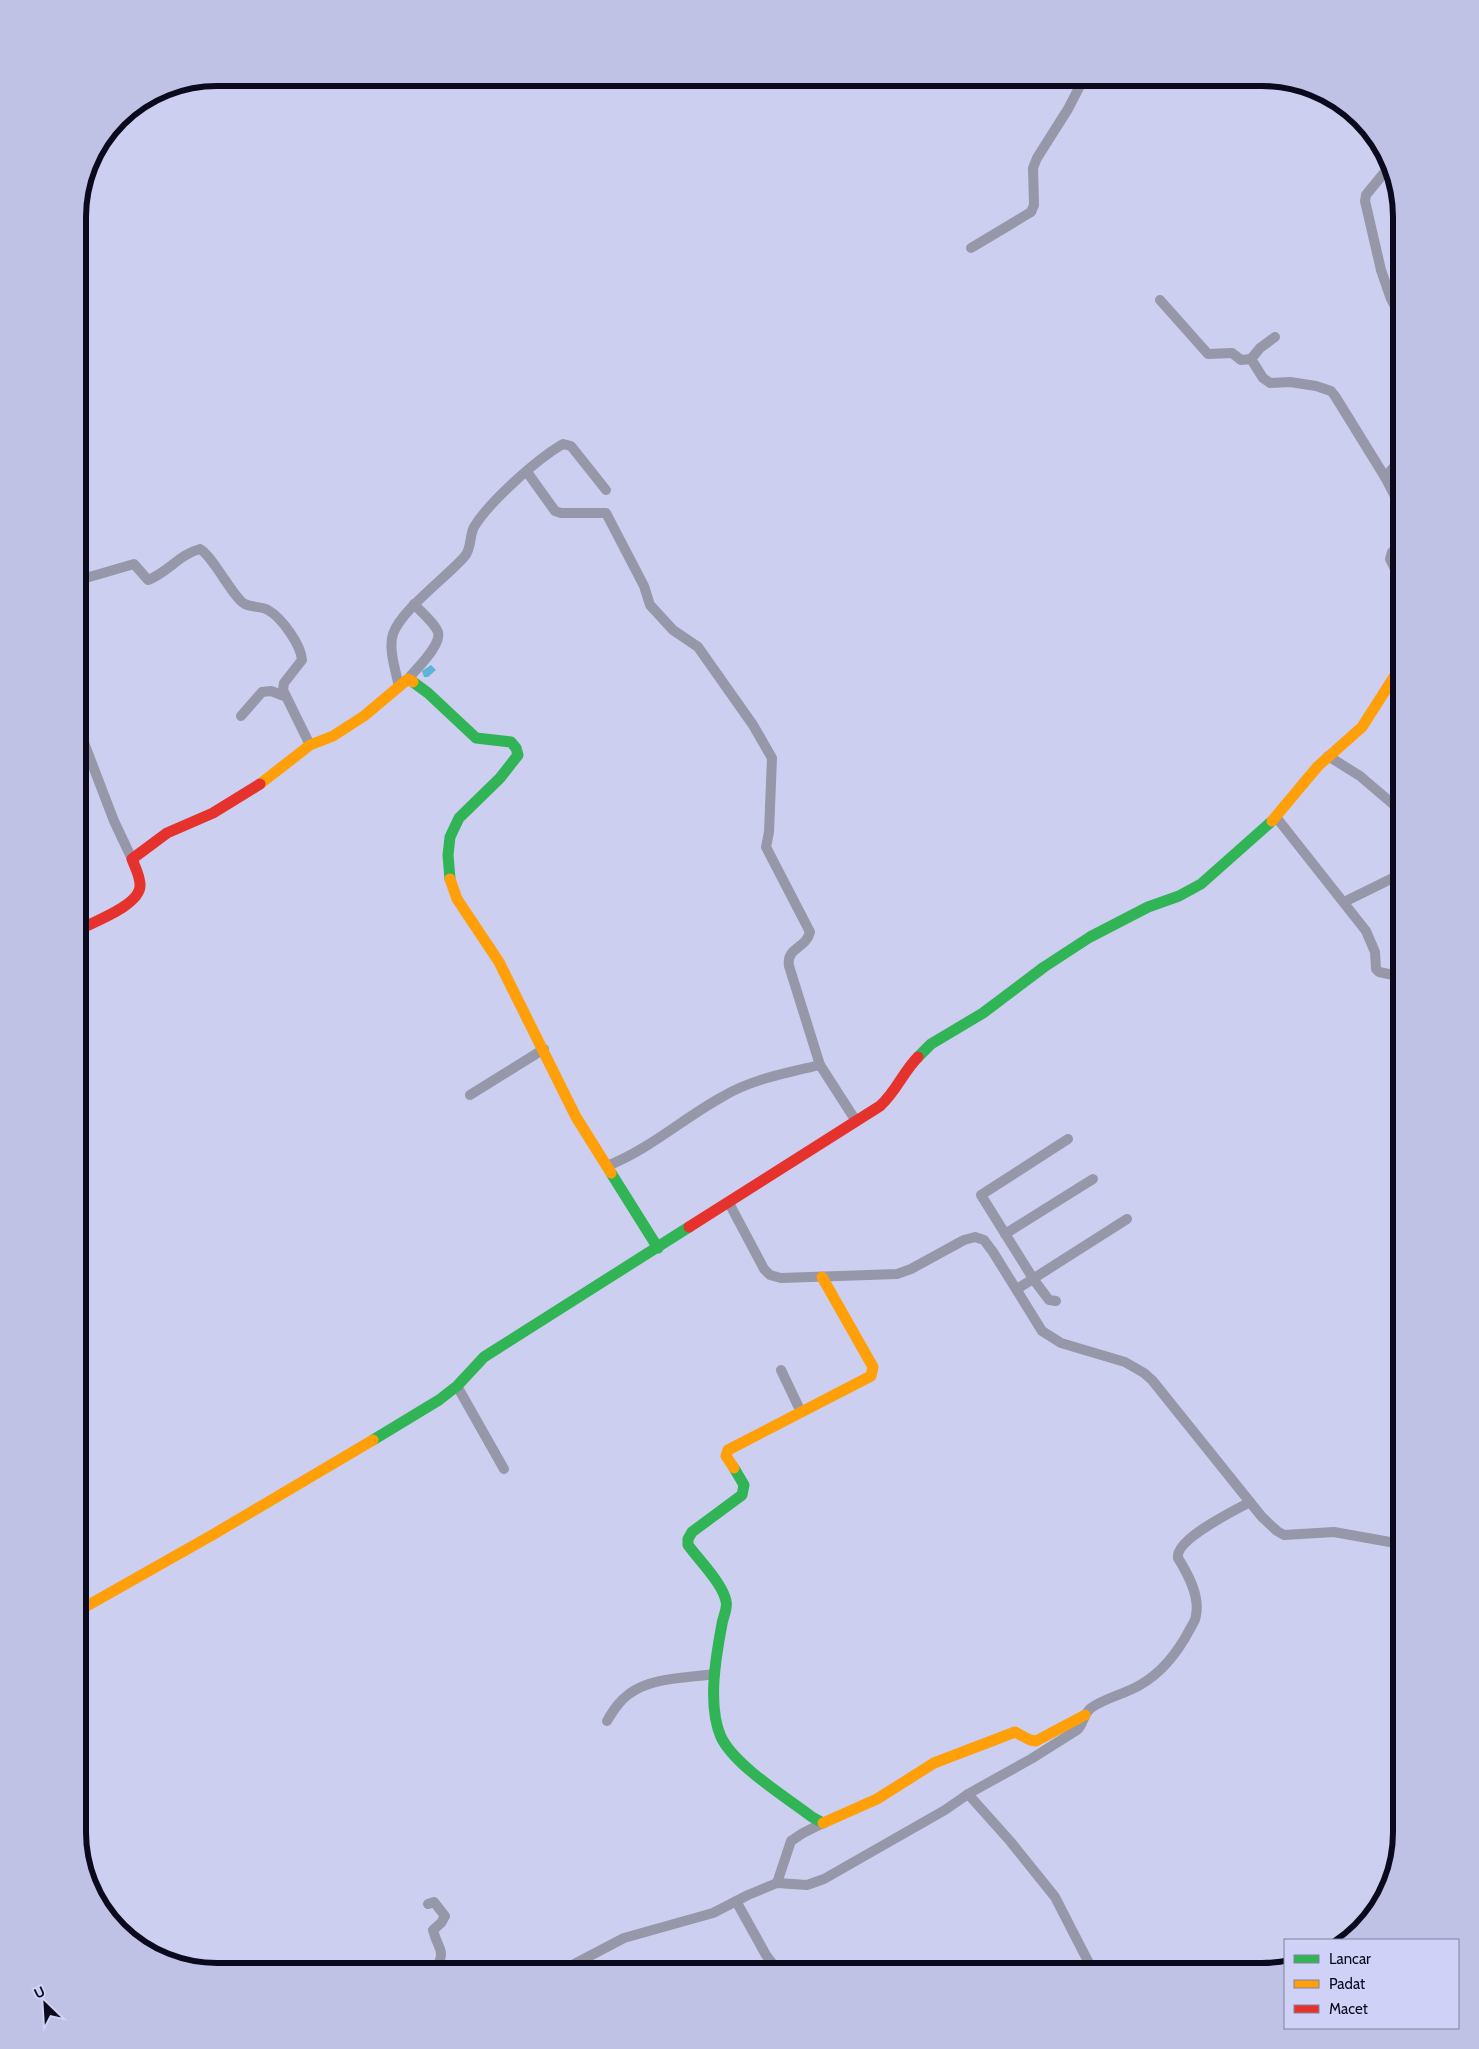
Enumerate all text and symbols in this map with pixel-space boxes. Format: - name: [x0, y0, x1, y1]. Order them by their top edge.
- legend: [1284, 1939, 1459, 2029]
- text: Lancar: [1329, 1950, 1371, 1968]
- text: Padat: [1329, 1975, 1365, 1993]
- north arrow: [20, 1979, 70, 2029]
- text: U: [31, 1982, 48, 2003]
- text: Macet: [1329, 2000, 1368, 2018]

